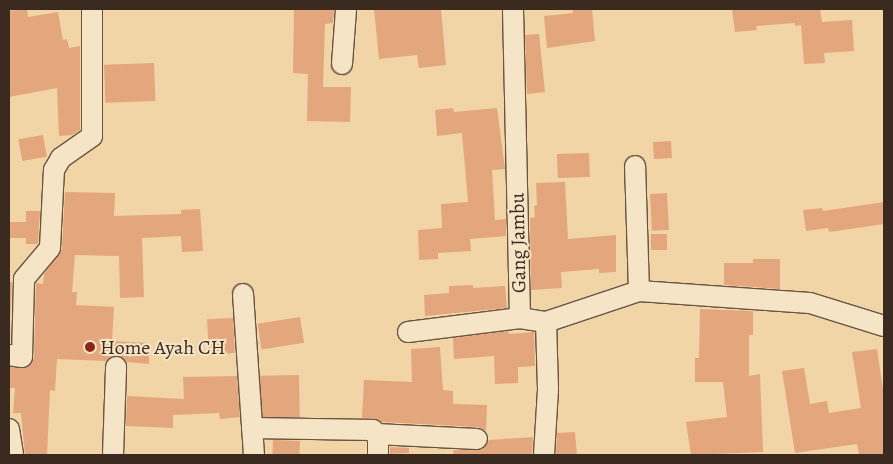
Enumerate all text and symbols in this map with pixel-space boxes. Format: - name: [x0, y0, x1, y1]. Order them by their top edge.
- street label: Gang Jambu: [505, 193, 531, 293]
- place label: Home Ayah CH: [100, 335, 226, 359]
- marker: Home Ayah CH: [84, 341, 96, 353]

